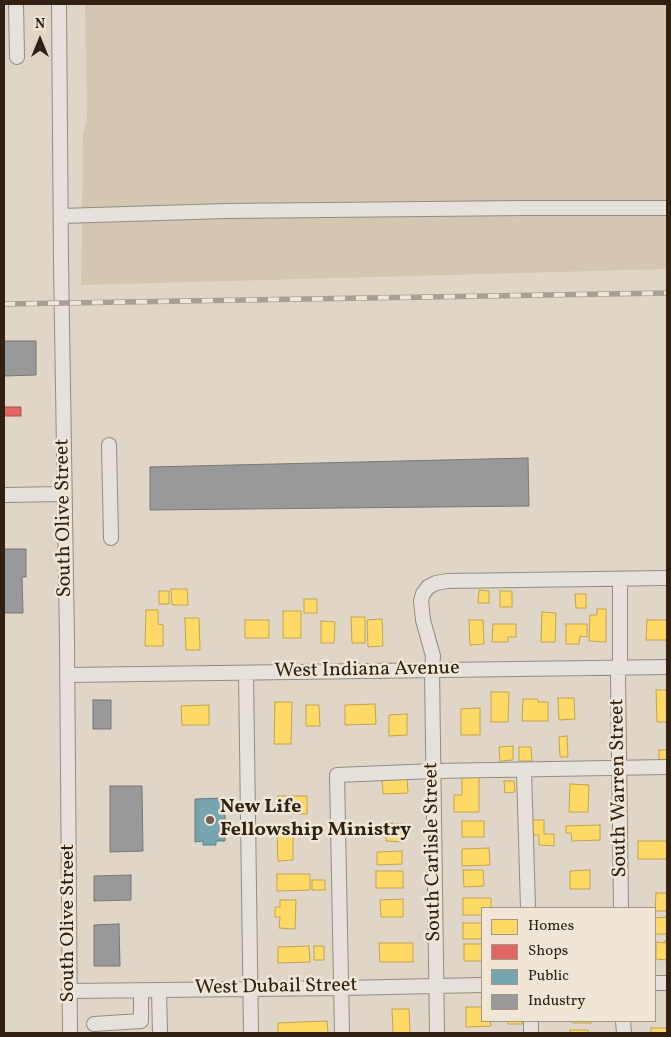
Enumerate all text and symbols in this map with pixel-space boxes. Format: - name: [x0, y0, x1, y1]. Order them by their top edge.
- north arrow: [15, 15, 65, 65]
- text: N: [35, 15, 45, 34]
- street label: South Olive Street: [52, 438, 78, 598]
- street label: West Indiana Avenue: [274, 657, 460, 685]
- street label: South Warren Street: [606, 698, 634, 878]
- street label: South Carlisle Street: [420, 762, 448, 942]
- place label: New Life Fellowship Ministry: [220, 796, 411, 843]
- marker: New Life Fellowship Ministry: [204, 814, 216, 826]
- street label: South Olive Street: [57, 844, 81, 1002]
- legend: [481, 907, 656, 1022]
- text: Homes: [528, 916, 574, 937]
- text: Shops: [528, 941, 568, 962]
- text: Public: [528, 966, 569, 987]
- street label: West Dubail Street: [194, 975, 358, 1001]
- text: Industry: [528, 991, 585, 1012]

